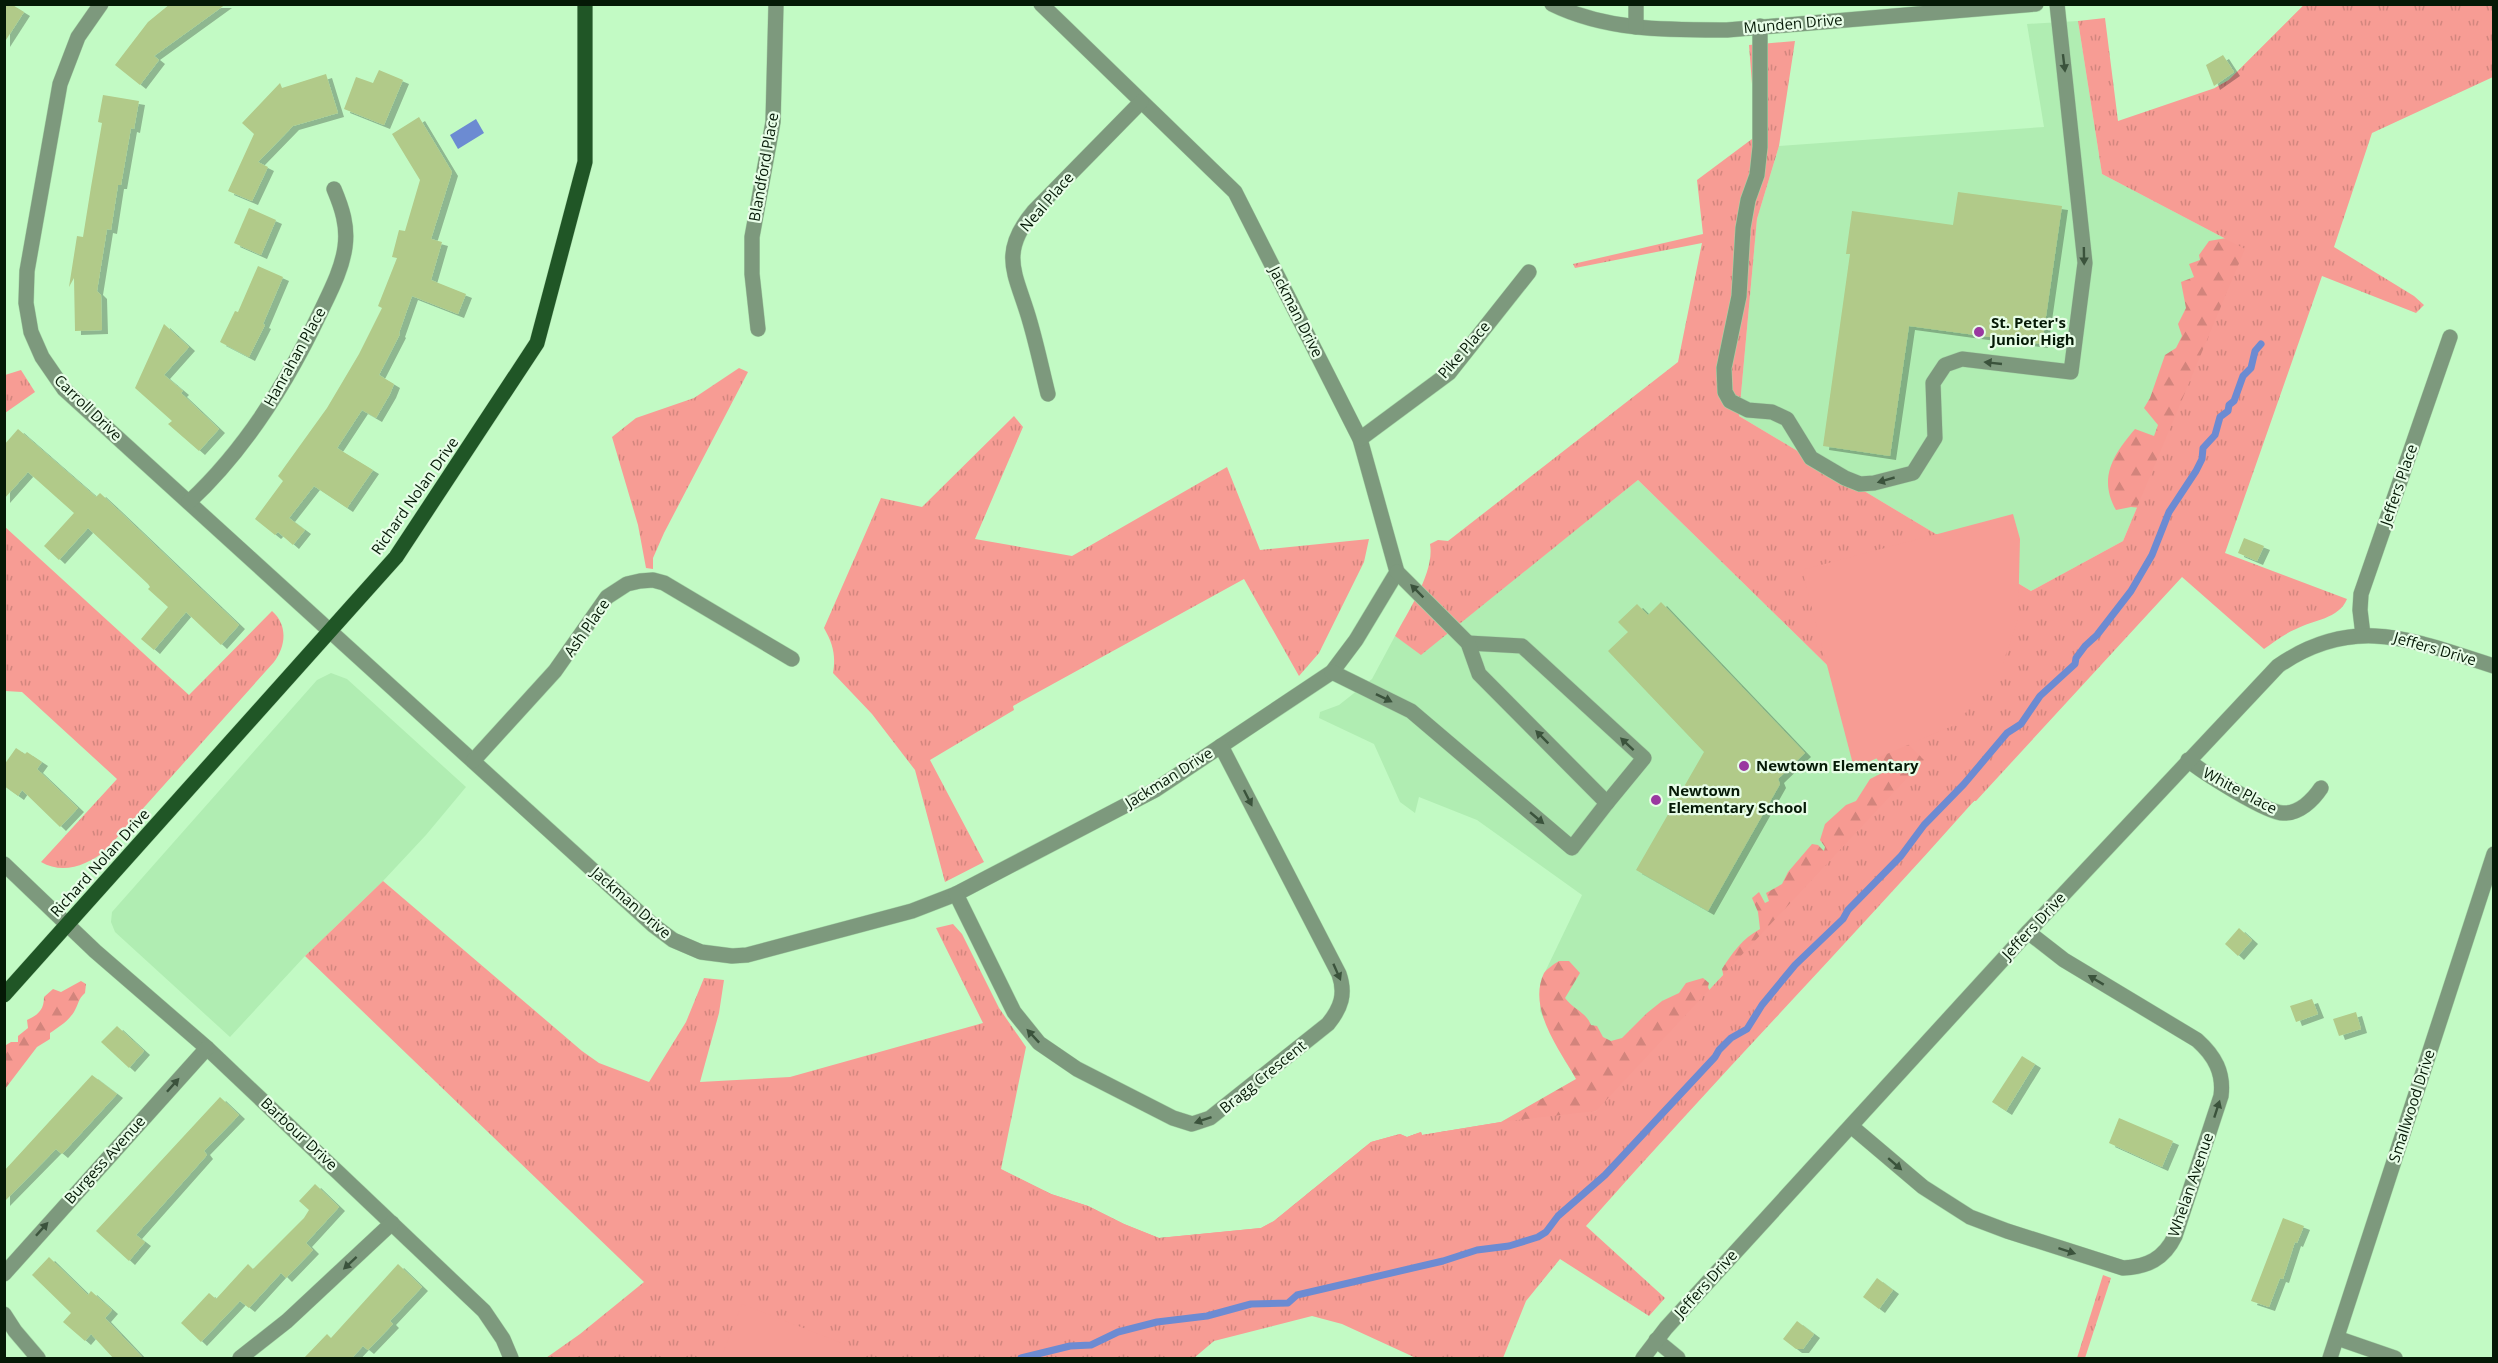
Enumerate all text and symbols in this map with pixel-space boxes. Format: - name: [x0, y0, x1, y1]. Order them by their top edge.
- street label: Munden Drive: [1743, 9, 1843, 37]
- one-way arrow: [2060, 53, 2069, 72]
- street label: Blandford Place: [744, 111, 782, 223]
- street label: Neal Place: [1015, 167, 1078, 235]
- one-way arrow: [2080, 247, 2089, 266]
- street label: Jackman Drive: [1264, 261, 1328, 360]
- street label: Hanrahan Place: [259, 303, 330, 410]
- place label: St. Peter's Junior High: [1989, 312, 2075, 349]
- street label: Pike Place: [1433, 316, 1494, 382]
- marker: St. Peter's Junior High: [1972, 325, 1986, 339]
- one-way arrow: [1984, 358, 2003, 368]
- street label: Carroll Drive: [50, 370, 127, 445]
- street label: Richard Nolan Drive: [366, 433, 462, 558]
- street label: Jeffers Place: [2374, 441, 2421, 530]
- one-way arrow: [1877, 476, 1895, 485]
- one-way arrow: [1410, 585, 1424, 599]
- street label: Ash Place: [559, 594, 613, 660]
- street label: Jeffers Drive: [2390, 626, 2479, 669]
- one-way arrow: [1376, 693, 1393, 702]
- one-way arrow: [1535, 731, 1549, 745]
- one-way arrow: [1621, 737, 1635, 751]
- street label: Jackman Drive: [1119, 742, 1216, 813]
- place label: Newtown Elementary: [1756, 755, 1919, 775]
- marker: Newtown Elementary: [1737, 759, 1751, 773]
- street label: White Place: [2200, 762, 2281, 818]
- place label: Newtown Elementary School: [1668, 780, 1807, 817]
- one-way arrow: [1243, 790, 1253, 807]
- marker: Newtown Elementary School: [1649, 793, 1663, 807]
- street label: Richard Nolan Drive: [45, 804, 153, 921]
- one-way arrow: [1529, 811, 1544, 824]
- street label: Jackman Drive: [586, 861, 676, 942]
- street label: Jeffers Drive: [1996, 887, 2070, 965]
- one-way arrow: [1332, 963, 1342, 981]
- one-way arrow: [2088, 974, 2104, 985]
- one-way arrow: [1027, 1029, 1040, 1044]
- street label: Bragg Crescent: [1215, 1035, 1310, 1117]
- street label: Smallwood Drive: [2383, 1047, 2439, 1165]
- one-way arrow: [166, 1078, 179, 1093]
- street label: Barbour Drive: [257, 1092, 342, 1174]
- one-way arrow: [2213, 1100, 2222, 1118]
- street label: Burgess Avenue: [59, 1111, 149, 1208]
- one-way arrow: [1194, 1115, 1212, 1125]
- street label: Whelan Avenue: [2163, 1130, 2217, 1239]
- one-way arrow: [1887, 1157, 1902, 1170]
- one-way arrow: [35, 1222, 49, 1237]
- street label: Jeffers Drive: [1668, 1245, 1741, 1323]
- one-way arrow: [2058, 1247, 2076, 1256]
- one-way arrow: [343, 1255, 357, 1269]

